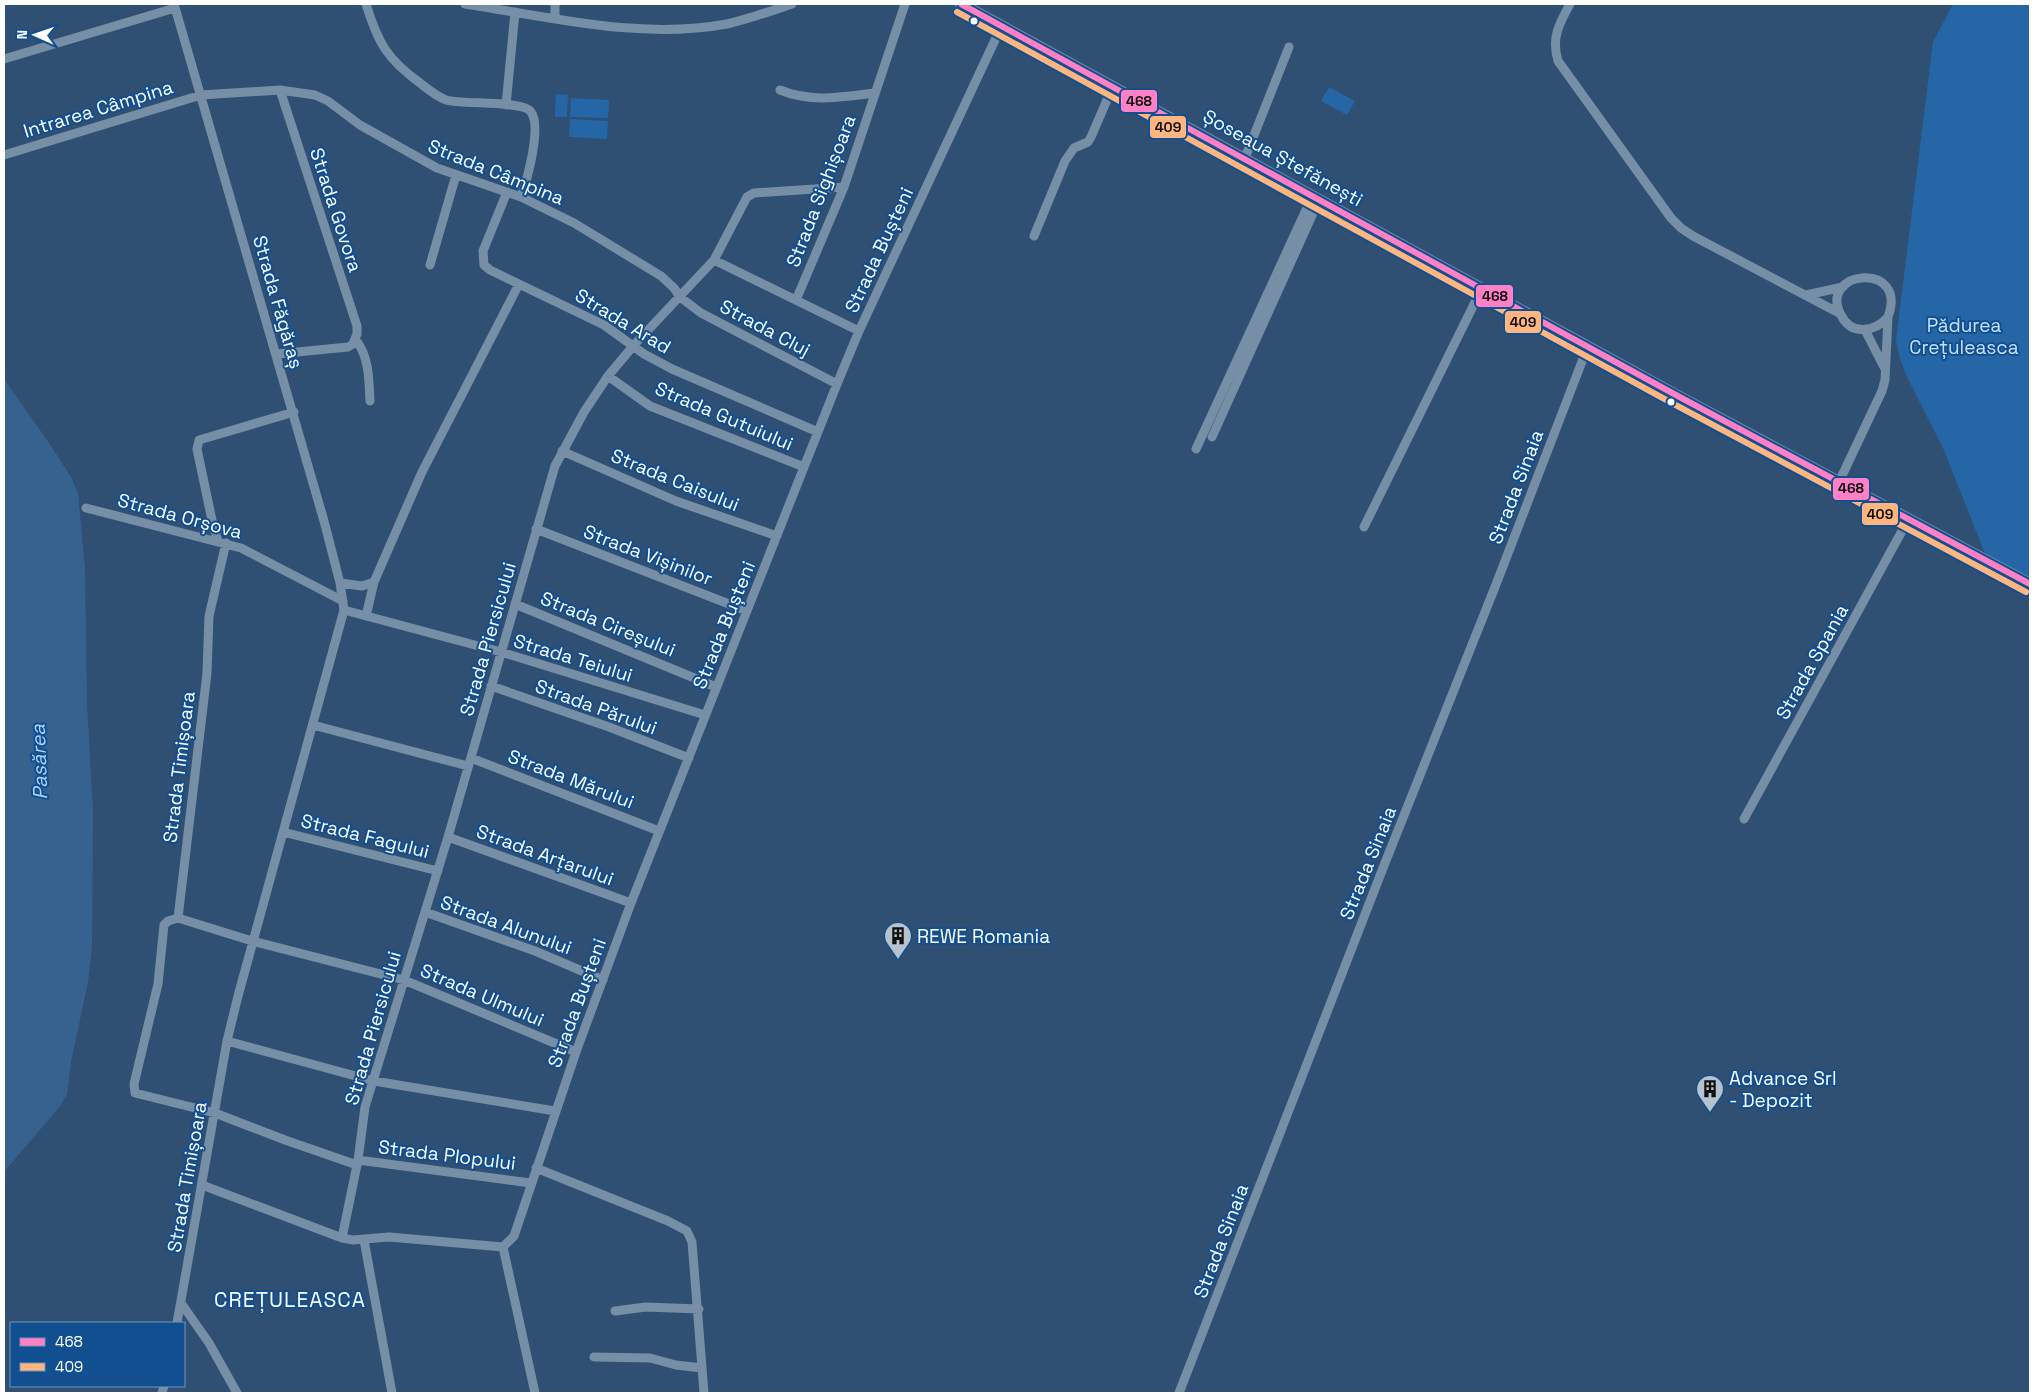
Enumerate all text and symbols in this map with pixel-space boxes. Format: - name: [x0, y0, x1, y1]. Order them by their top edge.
- north arrow: [10, 10, 60, 60]
- unlabelled marker: [969, 16, 979, 26]
- text: N: [13, 30, 31, 40]
- street label: Intrarea Câmpina: [20, 74, 176, 144]
- line badge: 468: [1120, 89, 1158, 113]
- text: 468: [1126, 92, 1153, 110]
- street label: Șoseaua Ștefănești: [1199, 104, 1367, 212]
- street label: Strada Sighișoara: [780, 111, 862, 271]
- line badge: 409: [1149, 115, 1187, 139]
- text: 409: [1155, 118, 1181, 136]
- street label: Strada Câmpina: [424, 133, 568, 211]
- street label: Strada Govora: [304, 145, 368, 275]
- street label: Strada Bușteni: [839, 183, 919, 317]
- street label: Strada Făgăraș: [247, 232, 309, 372]
- street label: Strada Arad: [571, 283, 675, 359]
- line badge: 468: [1475, 284, 1514, 308]
- text: 468: [1482, 287, 1509, 305]
- street label: Strada Cluj: [715, 294, 815, 362]
- line badge: 409: [1504, 310, 1542, 334]
- text: 409: [1510, 313, 1536, 331]
- park label: Pădurea Crețuleasca: [1909, 313, 2019, 360]
- street label: Strada Gutuiului: [651, 376, 797, 456]
- unlabelled marker: [1666, 397, 1676, 407]
- street label: Strada Sinaia: [1483, 426, 1549, 548]
- street label: Strada Caisului: [607, 443, 743, 517]
- line badge: 468: [1832, 477, 1870, 501]
- text: 468: [1838, 479, 1865, 497]
- street label: Strada Orșova: [115, 487, 245, 545]
- line badge: 409: [1861, 502, 1899, 526]
- text: 409: [1867, 505, 1893, 523]
- street label: Strada Vișinilor: [580, 519, 716, 591]
- street label: Strada Bușteni: [687, 557, 761, 693]
- street label: Strada Piersicului: [454, 559, 522, 719]
- street label: Strada Cireșului: [537, 586, 679, 662]
- street label: Strada Spania: [1770, 600, 1854, 724]
- street label: Strada Teiului: [510, 628, 636, 688]
- street label: Strada Părului: [532, 673, 660, 741]
- street label: Strada Timișoara: [157, 690, 201, 844]
- water label: Pasărea: [25, 723, 53, 800]
- street label: Strada Mărului: [504, 743, 638, 815]
- street label: Strada Sinaia: [1334, 802, 1402, 923]
- street label: Strada Fagului: [298, 808, 432, 864]
- street label: Strada Arțarului: [473, 819, 617, 891]
- street label: Strada Alunului: [437, 890, 575, 960]
- building icon: REWE Romania: [883, 921, 913, 960]
- place label: REWE Romania: [917, 924, 1050, 949]
- street label: Strada Bușteni: [542, 935, 612, 1071]
- street label: Strada Piersicului: [339, 948, 407, 1108]
- street label: Strada Ulmului: [416, 958, 548, 1032]
- place label: Advance Srl - Depozit: [1729, 1066, 1837, 1113]
- building icon: Advance Srl - Depozit: [1695, 1074, 1725, 1113]
- street label: Strada Timișoara: [161, 1100, 213, 1254]
- street label: Strada Plopului: [377, 1134, 517, 1176]
- street label: Strada Sinaia: [1188, 1180, 1254, 1302]
- district label: CREȚULEASCA: [214, 1286, 366, 1313]
- legend: [10, 1322, 185, 1387]
- text: 468: [55, 1332, 83, 1351]
- text: 409: [55, 1357, 83, 1376]

